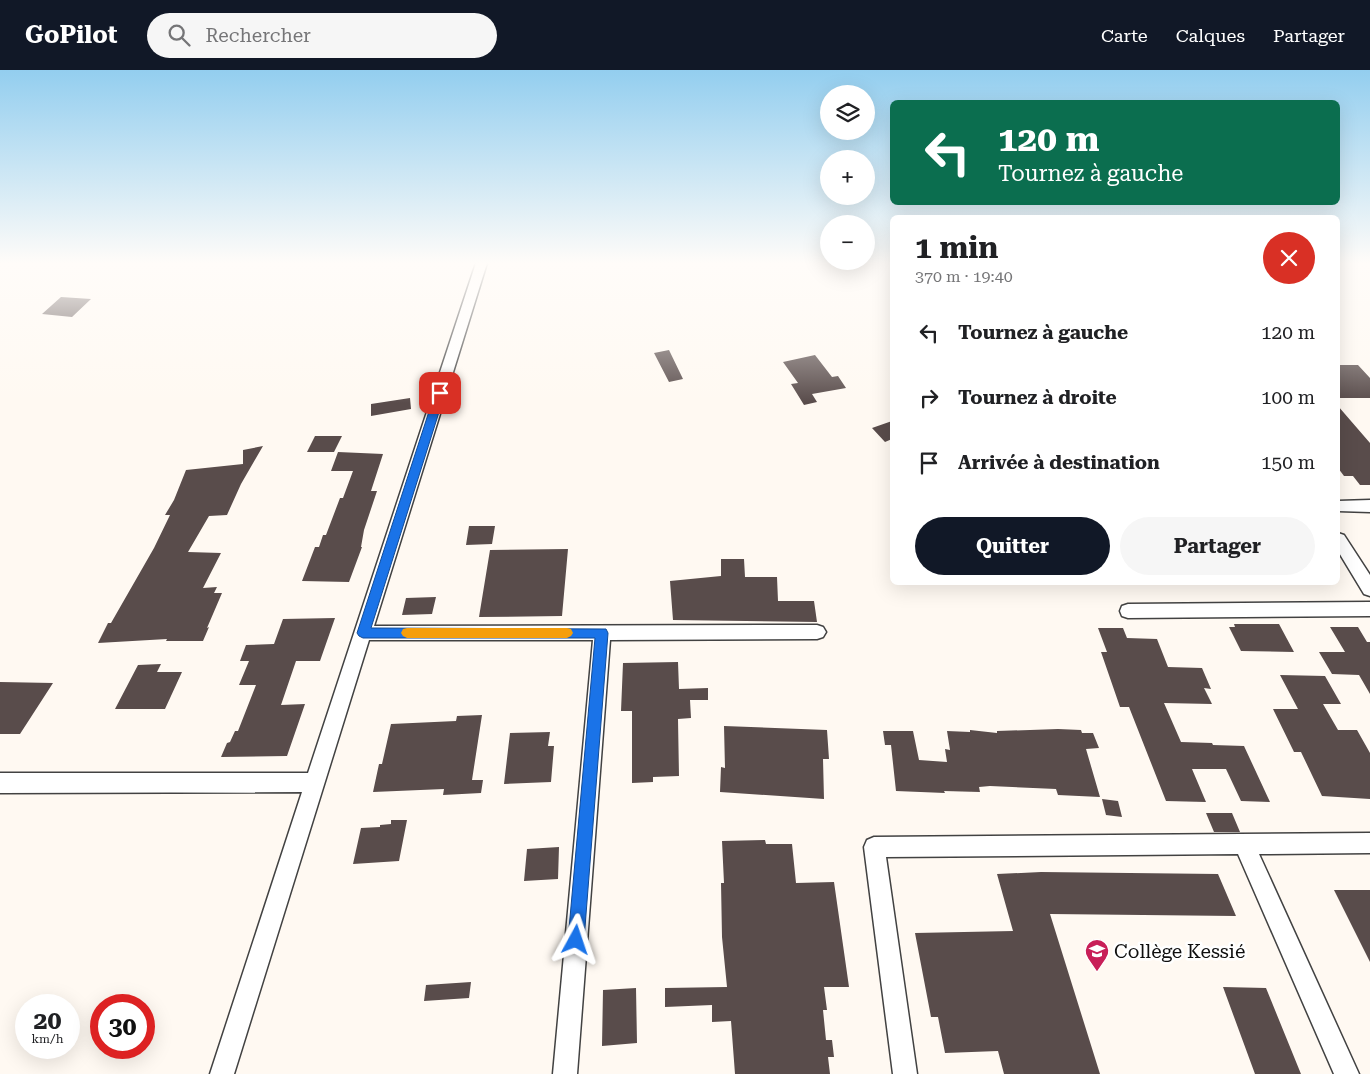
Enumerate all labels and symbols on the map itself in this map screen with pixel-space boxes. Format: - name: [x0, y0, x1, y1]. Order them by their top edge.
- pin: [419, 372, 461, 414]
- position arrow: [549, 913, 601, 965]
- school or university icon: Collège Kessié: [1084, 938, 1110, 972]
- place label: Collège Kessié: [1114, 940, 1245, 963]
- speed limit sign: 30: [90, 994, 155, 1059]

